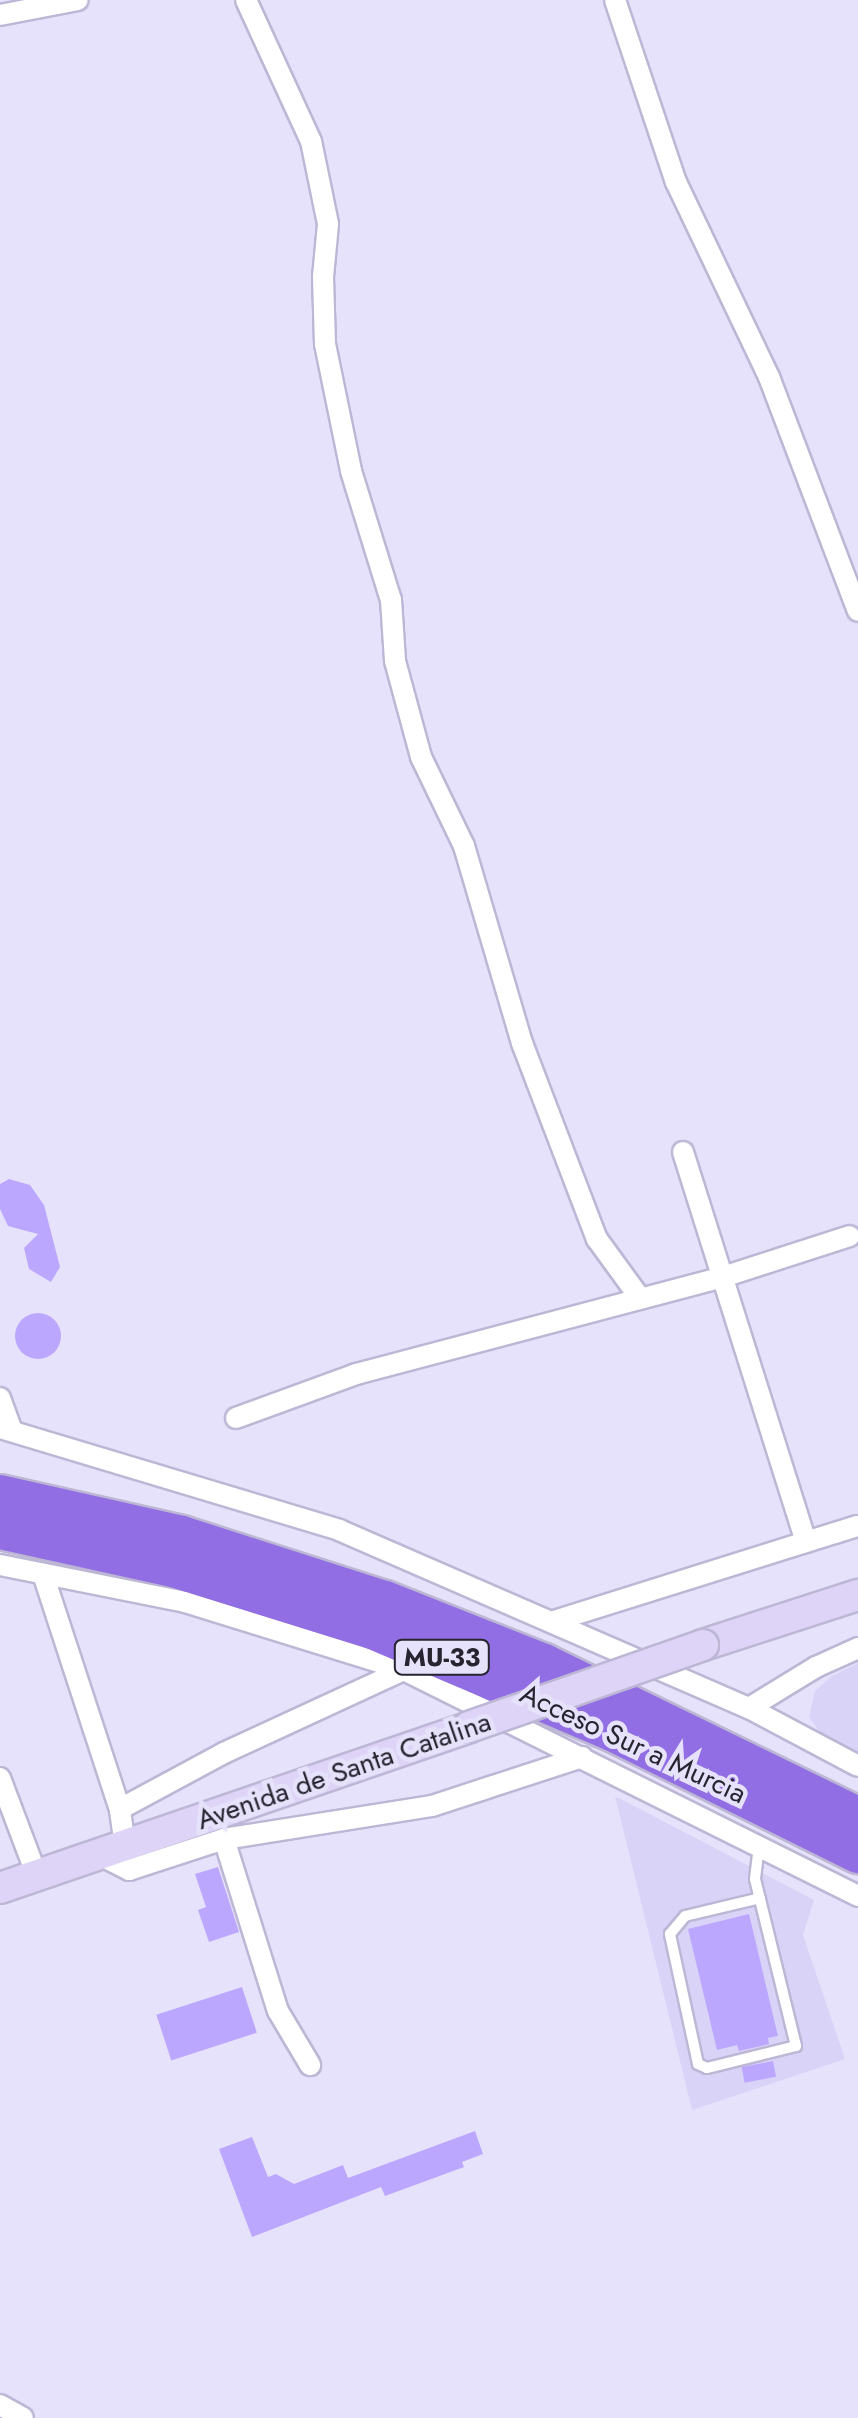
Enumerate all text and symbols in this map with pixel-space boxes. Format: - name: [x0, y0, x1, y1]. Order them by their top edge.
- road number: MU-33: [392, 1637, 492, 1677]
- street label: Acceso Sur a Murcia: [515, 1677, 751, 1811]
- street label: Avenida de Santa Catalina: [193, 1705, 495, 1837]

